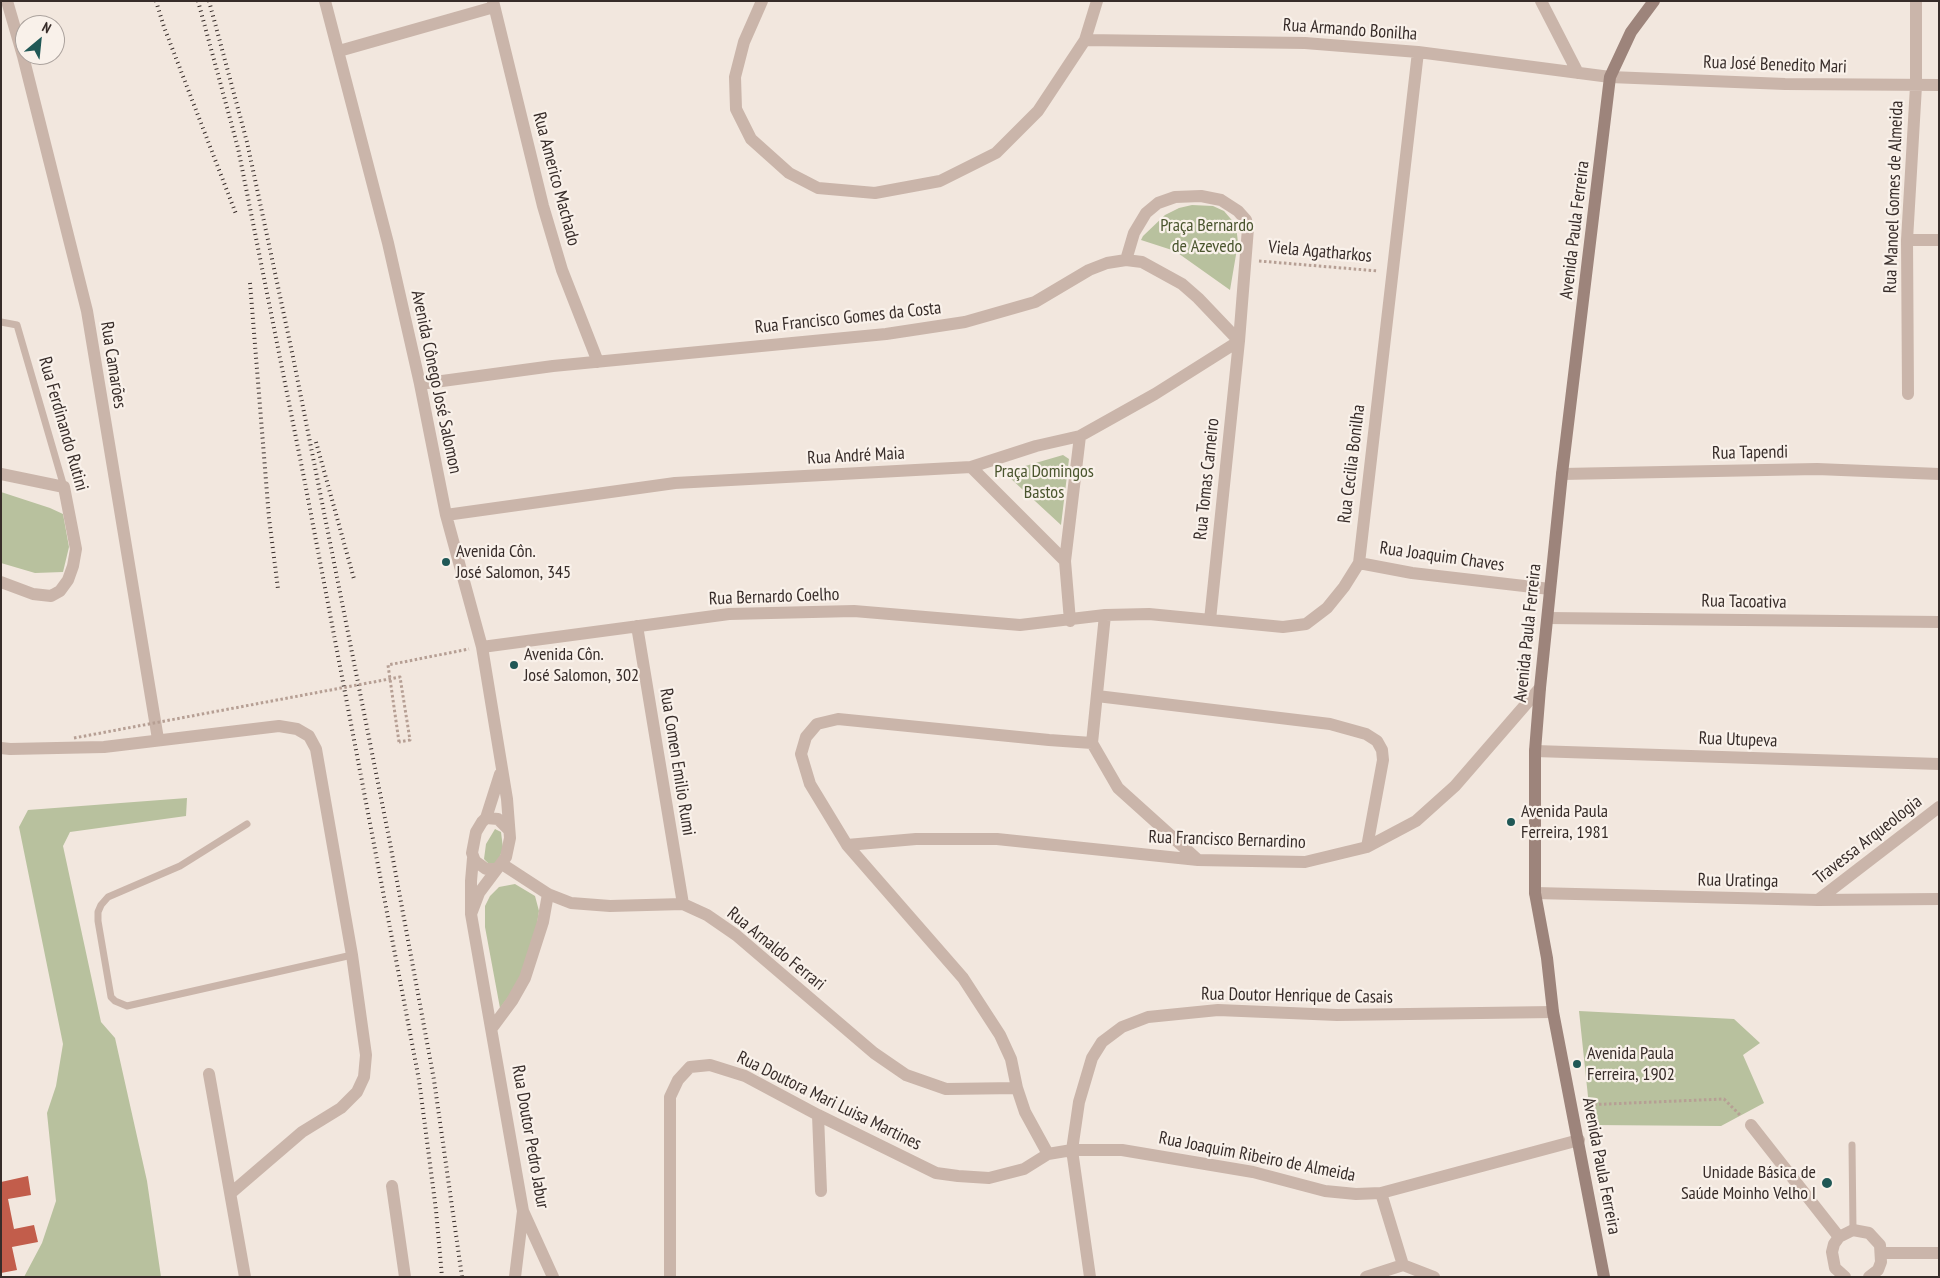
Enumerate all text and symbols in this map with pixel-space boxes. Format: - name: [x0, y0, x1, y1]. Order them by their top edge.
- north arrow: [15, 15, 65, 65]
- street label: Rua Armando Bonilha: [1282, 15, 1418, 45]
- text: N: [39, 18, 54, 37]
- street label: Rua José Benedito Mari: [1703, 52, 1847, 78]
- street label: Rua Manoel Gomes de Almeida: [1880, 100, 1908, 294]
- street label: Rua Americo Machado: [528, 110, 584, 248]
- street label: Avenida Paula Ferreira: [1556, 160, 1594, 300]
- park label: Praça Bernardo de Azevedo: [1160, 215, 1254, 258]
- street label: Viela Agatharkos: [1267, 237, 1373, 267]
- street label: Avenida Cônego José Salomon: [406, 288, 466, 476]
- street label: Rua Francisco Gomes da Costa: [754, 297, 942, 339]
- street label: Rua Camarões: [95, 320, 131, 410]
- street label: Rua Ferdinando Rutini: [34, 354, 92, 494]
- street label: Rua Cecilia Bonilha: [1334, 403, 1370, 525]
- street label: Rua Tomas Carneiro: [1190, 417, 1224, 541]
- street label: Rua Tapendi: [1712, 442, 1788, 464]
- street label: Rua André Maia: [807, 443, 905, 469]
- park label: Praça Domingos Bastos: [994, 461, 1094, 504]
- street label: Rua Joaquim Chaves: [1378, 538, 1506, 576]
- place label: Avenida Côn. José Salomon, 345: [456, 541, 571, 584]
- marker: Avenida Côn. José Salomon, 345: [440, 556, 452, 568]
- street label: Avenida Paula Ferreira: [1510, 563, 1546, 703]
- street label: Rua Bernardo Coelho: [708, 584, 840, 610]
- street label: Rua Tacoativa: [1701, 590, 1787, 614]
- place label: Avenida Côn. José Salomon, 302: [524, 644, 639, 686]
- marker: Avenida Côn. José Salomon, 302: [508, 659, 520, 671]
- street label: Rua Comen Emilio Rumi: [655, 687, 699, 837]
- street label: Rua Utupeva: [1698, 728, 1778, 752]
- street label: Travessa Arqueologia: [1810, 791, 1926, 889]
- place label: Avenida Paula Ferreira, 1981: [1521, 801, 1609, 844]
- marker: Avenida Paula Ferreira, 1981: [1505, 816, 1517, 828]
- street label: Rua Francisco Bernardino: [1148, 826, 1306, 854]
- street label: Rua Uratinga: [1697, 869, 1779, 893]
- street label: Rua Arnaldo Ferrari: [722, 903, 830, 995]
- street label: Rua Doutor Henrique de Casais: [1201, 984, 1393, 1008]
- place label: Avenida Paula Ferreira, 1902: [1587, 1043, 1675, 1086]
- street label: Rua Doutora Mari Luisa Martines: [733, 1047, 925, 1155]
- marker: Avenida Paula Ferreira, 1902: [1571, 1058, 1583, 1070]
- street label: Rua Doutor Pedro Jabur: [507, 1064, 553, 1210]
- street label: Avenida Paula Ferreira: [1577, 1096, 1625, 1236]
- street label: Rua Joaquim Ribeiro de Almeida: [1157, 1127, 1357, 1187]
- place label: Unidade Básica de Saúde Moinho Velho I: [1681, 1162, 1816, 1204]
- marker: Unidade Básica de Saúde Moinho Velho I: [1820, 1176, 1834, 1190]

